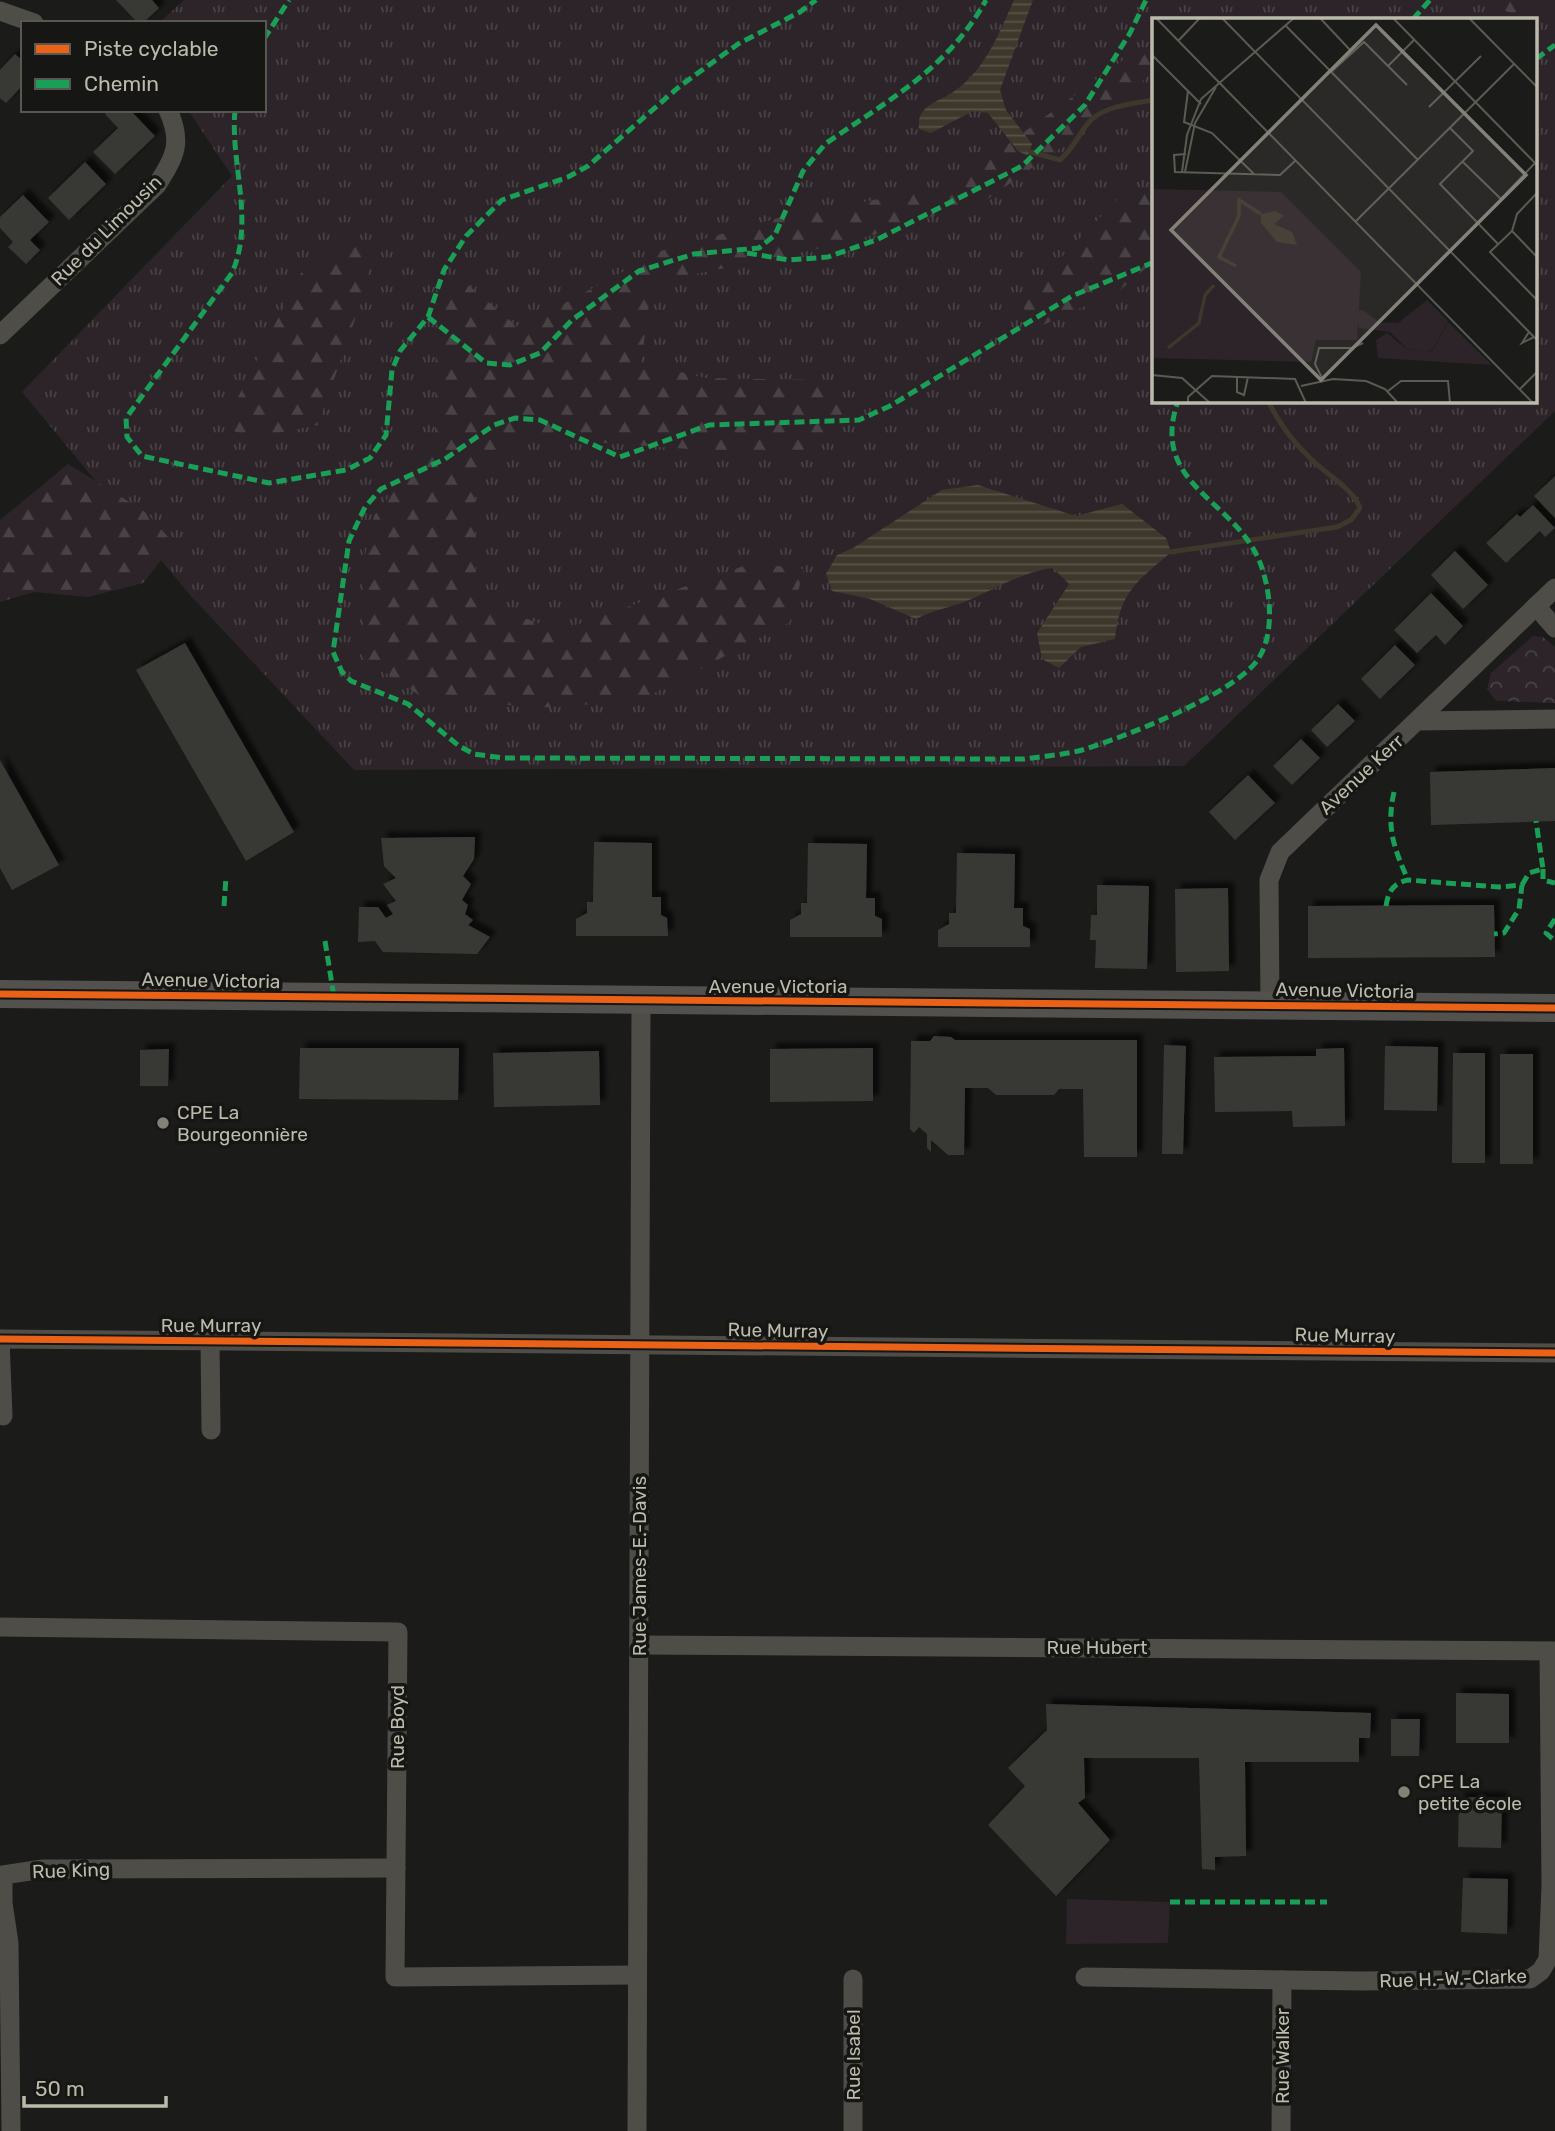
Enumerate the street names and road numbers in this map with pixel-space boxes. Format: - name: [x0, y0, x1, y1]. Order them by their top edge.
- street label: Rue du Limousin: [46, 170, 166, 290]
- street label: Avenue Kerr: [1314, 729, 1409, 819]
- street label: Avenue Victoria: [141, 968, 281, 993]
- street label: Avenue Victoria: [709, 975, 847, 998]
- street label: Avenue Victoria: [1275, 978, 1415, 1003]
- street label: Rue Murray: [161, 1314, 261, 1337]
- street label: Rue Murray: [727, 1318, 829, 1343]
- street label: Rue Murray: [1294, 1323, 1396, 1348]
- street label: Rue James-E.-Davis: [628, 1476, 651, 1656]
- street label: Rue Hubert: [1047, 1636, 1148, 1659]
- street label: Rue Boyd: [386, 1685, 409, 1769]
- street label: Rue King: [32, 1858, 110, 1883]
- street label: Rue H.-W.-Clarke: [1379, 1964, 1527, 1993]
- street label: Rue Walker: [1271, 2007, 1294, 2104]
- street label: Rue Isabel: [842, 2009, 865, 2101]

